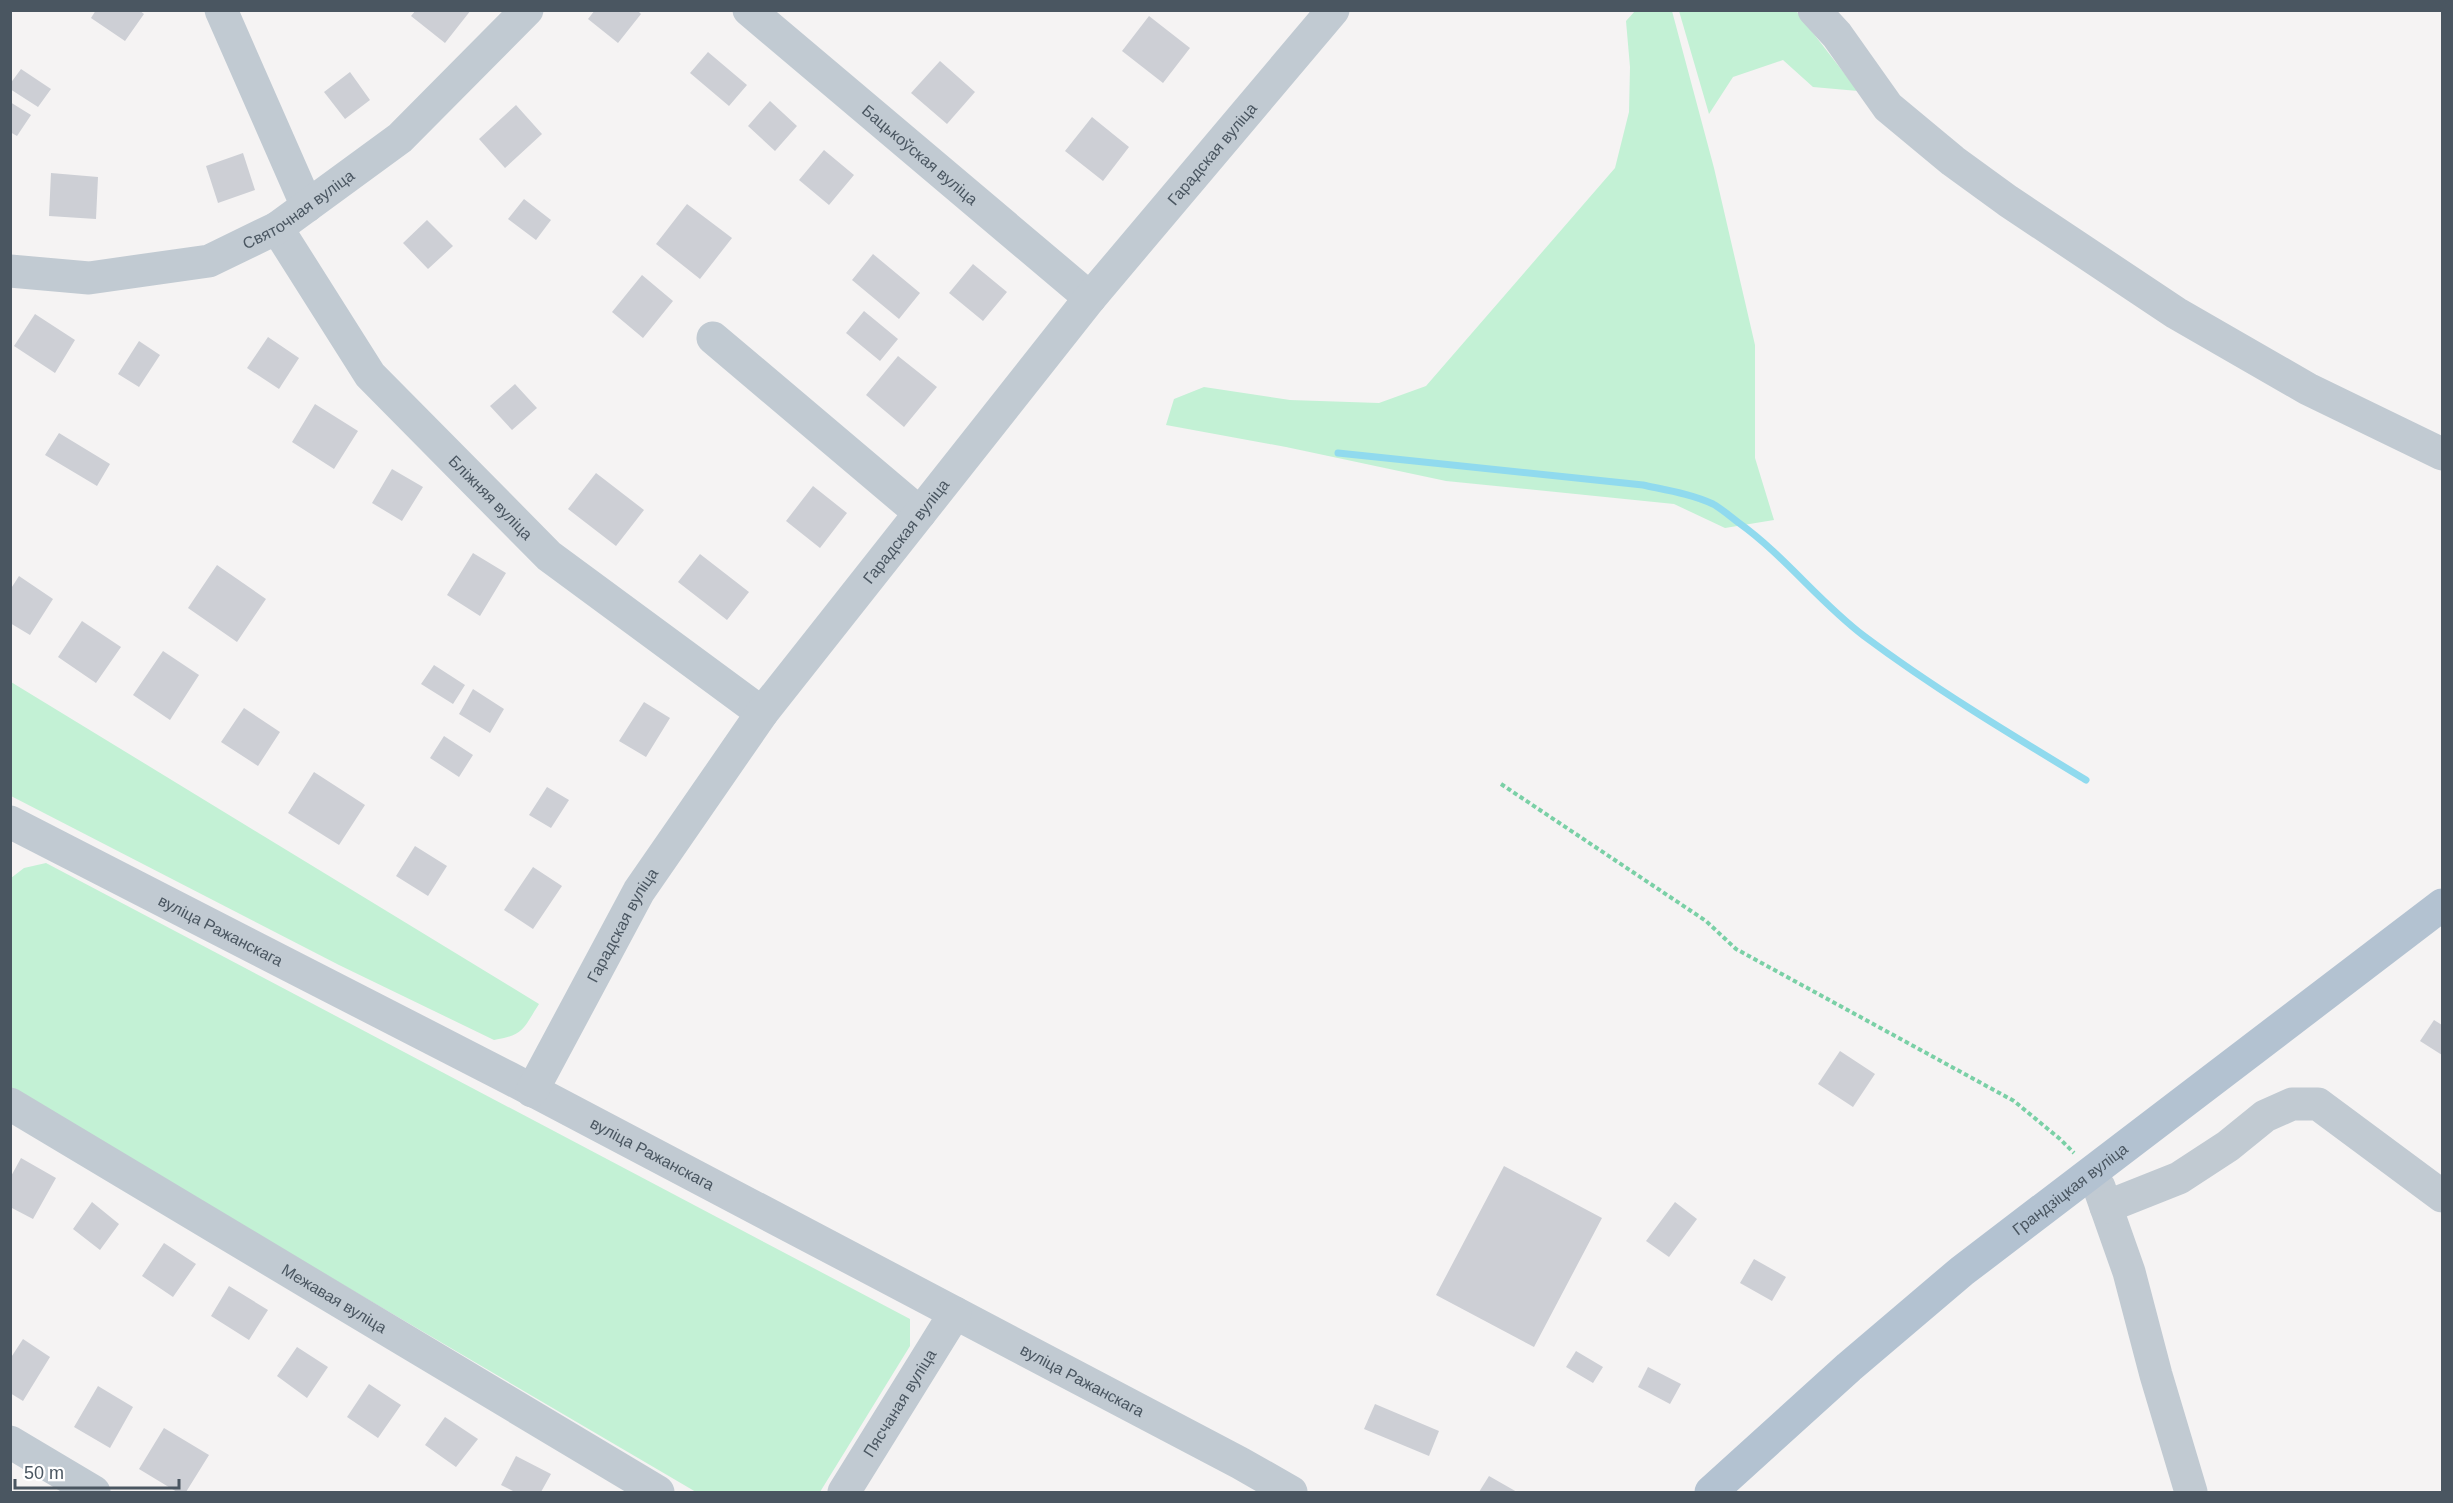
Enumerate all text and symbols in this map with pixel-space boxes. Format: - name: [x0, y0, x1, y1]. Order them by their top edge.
- street label: Гарадская вуліца: [1164, 100, 1260, 208]
- street label: Бацькоўская вуліца: [859, 102, 981, 208]
- street label: Святочная вуліца: [240, 167, 357, 252]
- street label: Бліжняя вуліца: [445, 452, 536, 543]
- street label: Гарадская вуліца: [860, 476, 953, 587]
- street label: Гарадская вуліца: [584, 865, 661, 985]
- street label: вуліца Ражанскага: [156, 892, 286, 970]
- street label: вуліца Ражанскага: [587, 1114, 717, 1194]
- street label: Грандзіцкая вуліца: [2009, 1140, 2131, 1238]
- street label: Межавая вуліца: [279, 1261, 390, 1337]
- street label: вуліца Ражанскага: [1018, 1341, 1147, 1420]
- street label: Пясчаная вуліца: [860, 1346, 939, 1460]
- scale bar: [15, 1452, 178, 1490]
- text: 50 m: [24, 1463, 64, 1483]

